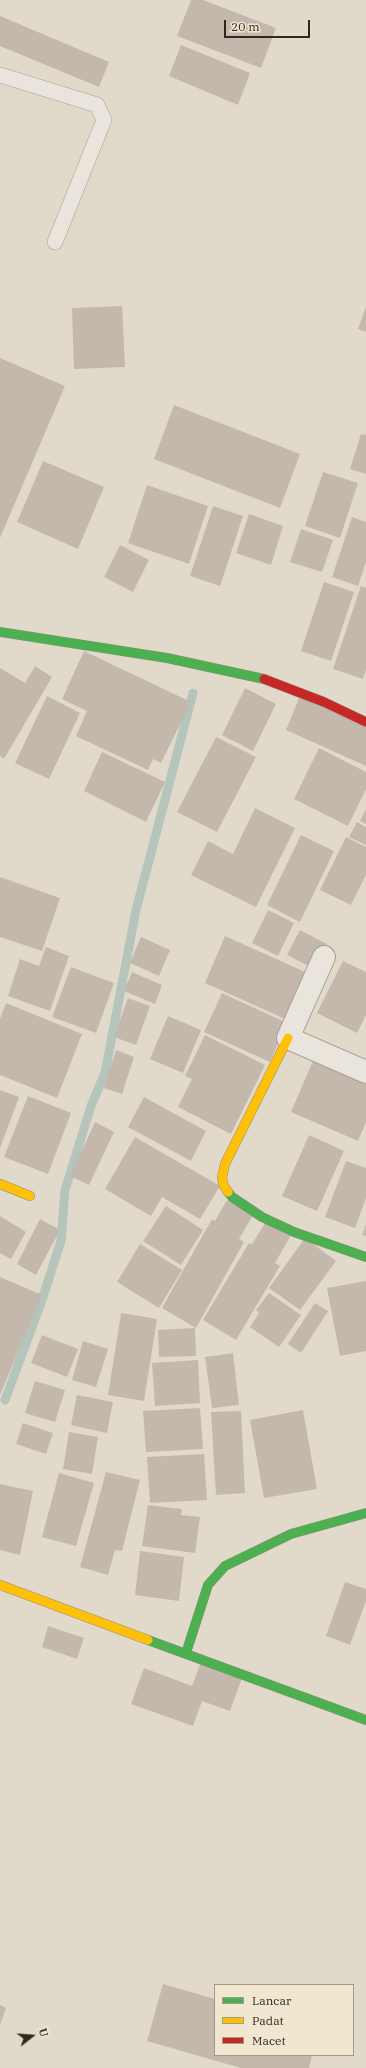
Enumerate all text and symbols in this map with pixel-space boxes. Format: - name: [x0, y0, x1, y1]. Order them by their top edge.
- scale bar: [226, 12, 312, 38]
- text: 20 m: [231, 19, 260, 34]
- legend: [214, 1984, 354, 2056]
- text: Lancar: [252, 1993, 291, 2008]
- text: Padat: [252, 2013, 284, 2028]
- north arrow: [12, 2016, 52, 2056]
- text: U: [36, 2026, 51, 2039]
- text: Macet: [252, 2033, 286, 2048]

